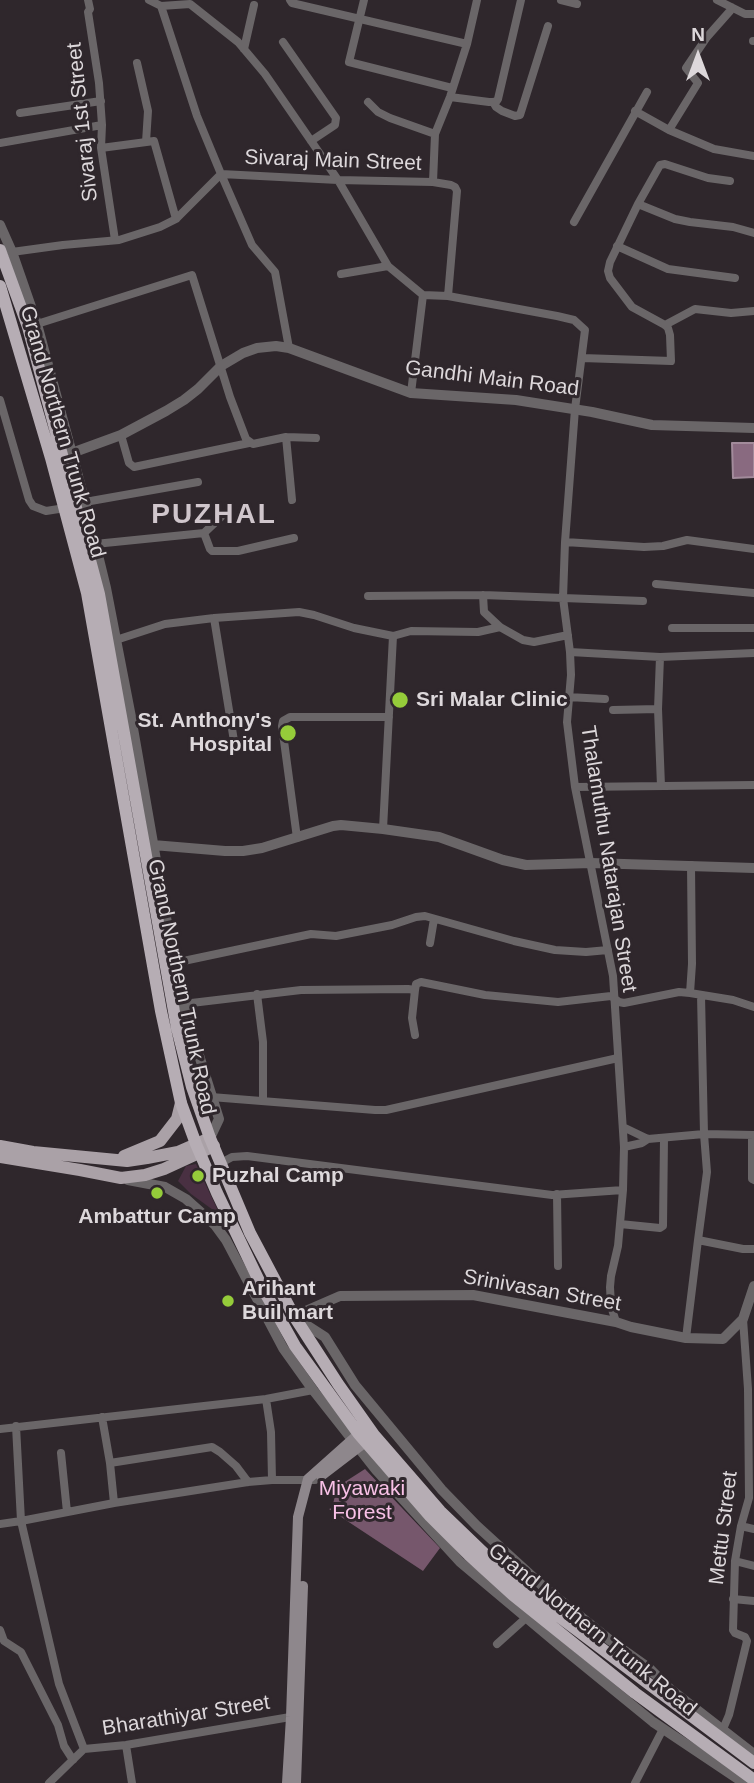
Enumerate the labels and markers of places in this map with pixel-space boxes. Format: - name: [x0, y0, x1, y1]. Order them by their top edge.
- place label: Sri Malar Clinic: [416, 687, 568, 713]
- marker: Sri Malar Clinic: [390, 690, 410, 710]
- place label: St. Anthony's Hospital: [138, 708, 272, 758]
- marker: St. Anthony's Hospital: [278, 723, 298, 743]
- place label: Puzhal Camp: [212, 1163, 344, 1189]
- marker: Puzhal Camp: [190, 1168, 206, 1184]
- marker: Ambattur Camp: [149, 1185, 165, 1201]
- place label: Ambattur Camp: [78, 1204, 236, 1230]
- place label: Arihant Buil mart: [242, 1276, 333, 1326]
- marker: Arihant Buil mart: [220, 1293, 236, 1309]

